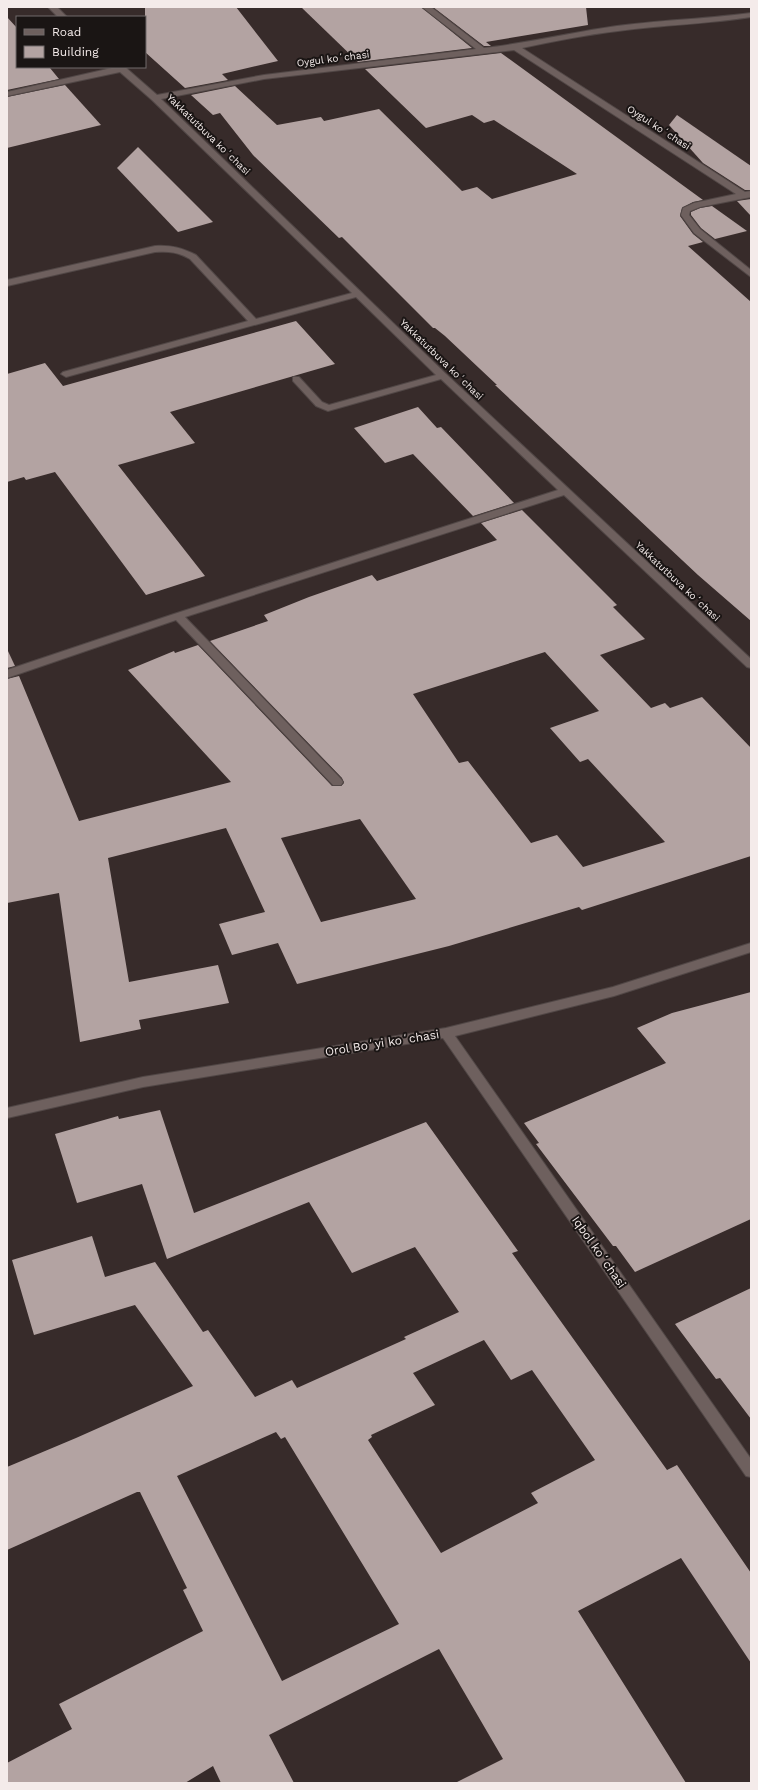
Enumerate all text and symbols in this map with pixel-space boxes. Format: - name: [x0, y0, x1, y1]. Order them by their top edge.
- legend: [16, 16, 146, 68]
- text: Road: [52, 25, 81, 39]
- text: Building: [52, 45, 99, 59]
- street label: Oygul koʻchasi: [296, 49, 370, 68]
- street label: Yakkatutbuva koʻchasi: [165, 92, 252, 177]
- street label: Oygul koʻchasi: [625, 103, 692, 152]
- street label: Yakkatutbuva koʻchasi: [398, 317, 485, 402]
- street label: Yakkatutbuva koʻchasi: [633, 539, 722, 623]
- street label: Orol Boʻyi koʻchasi: [324, 1027, 440, 1059]
- street label: Iqbol koʻchasi: [569, 1213, 629, 1291]

